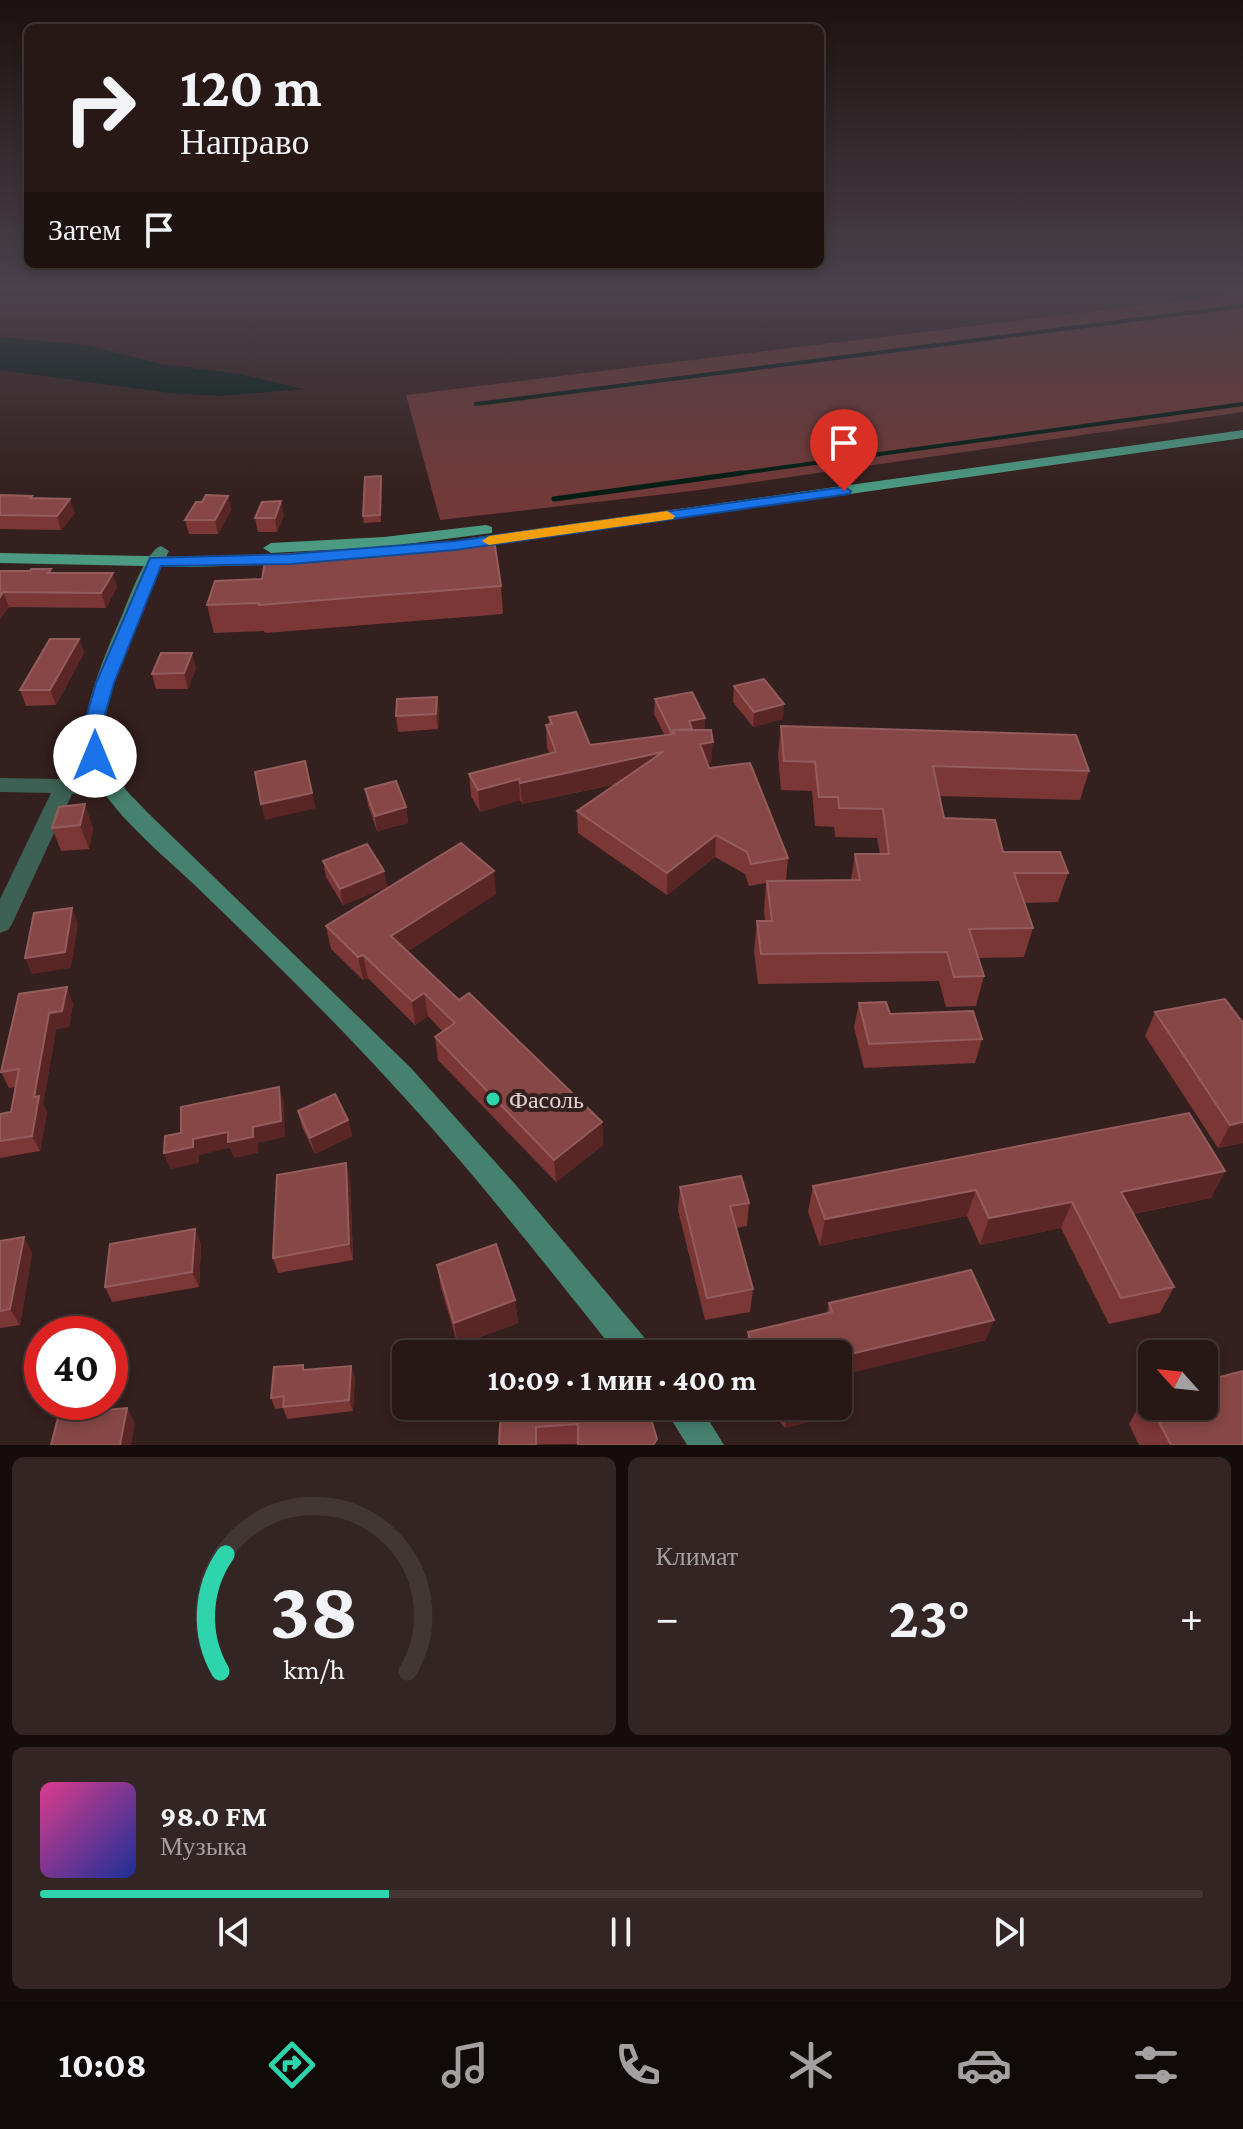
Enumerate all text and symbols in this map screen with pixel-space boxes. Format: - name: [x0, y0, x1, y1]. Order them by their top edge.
- icon: right: [48, 56, 152, 160]
- text: 120 m: [180, 56, 322, 118]
- text: Направо: [180, 122, 310, 162]
- icon: arrive: [137, 208, 181, 252]
- text: Затем: [48, 213, 121, 246]
- pin: [810, 409, 878, 491]
- icon: arrive: [822, 421, 866, 465]
- position arrow: [53, 714, 137, 798]
- place label: Фасоль: [509, 1086, 584, 1113]
- marker: Фасоль: [484, 1090, 502, 1108]
- speed limit sign: 40: [24, 1316, 128, 1420]
- north arrow: [1138, 1340, 1218, 1420]
- map controls: [1138, 1340, 1218, 1420]
- text: 10:09 · 1 мин · 400 m: [488, 1363, 756, 1396]
- text: Климат: [656, 1542, 738, 1571]
- text: 38: [269, 1563, 358, 1656]
- text: 23°: [888, 1583, 970, 1650]
- text: −: [656, 1593, 679, 1641]
- text: +: [1180, 1593, 1203, 1641]
- text: km/h: [283, 1653, 345, 1685]
- text: 98.0 FM: [160, 1799, 267, 1832]
- text: Музыка: [160, 1832, 247, 1861]
- icon: previous: [212, 1910, 256, 1954]
- icon: pause: [599, 1910, 643, 1954]
- icon: next: [987, 1910, 1031, 1954]
- icon: directions: [264, 2037, 320, 2093]
- icon: music: [437, 2037, 493, 2093]
- icon: phone: [610, 2037, 666, 2093]
- icon: climate: [783, 2037, 839, 2093]
- icon: car: [956, 2037, 1012, 2093]
- icon: filters: [1128, 2037, 1184, 2093]
- text: 10:08: [58, 2045, 147, 2085]

